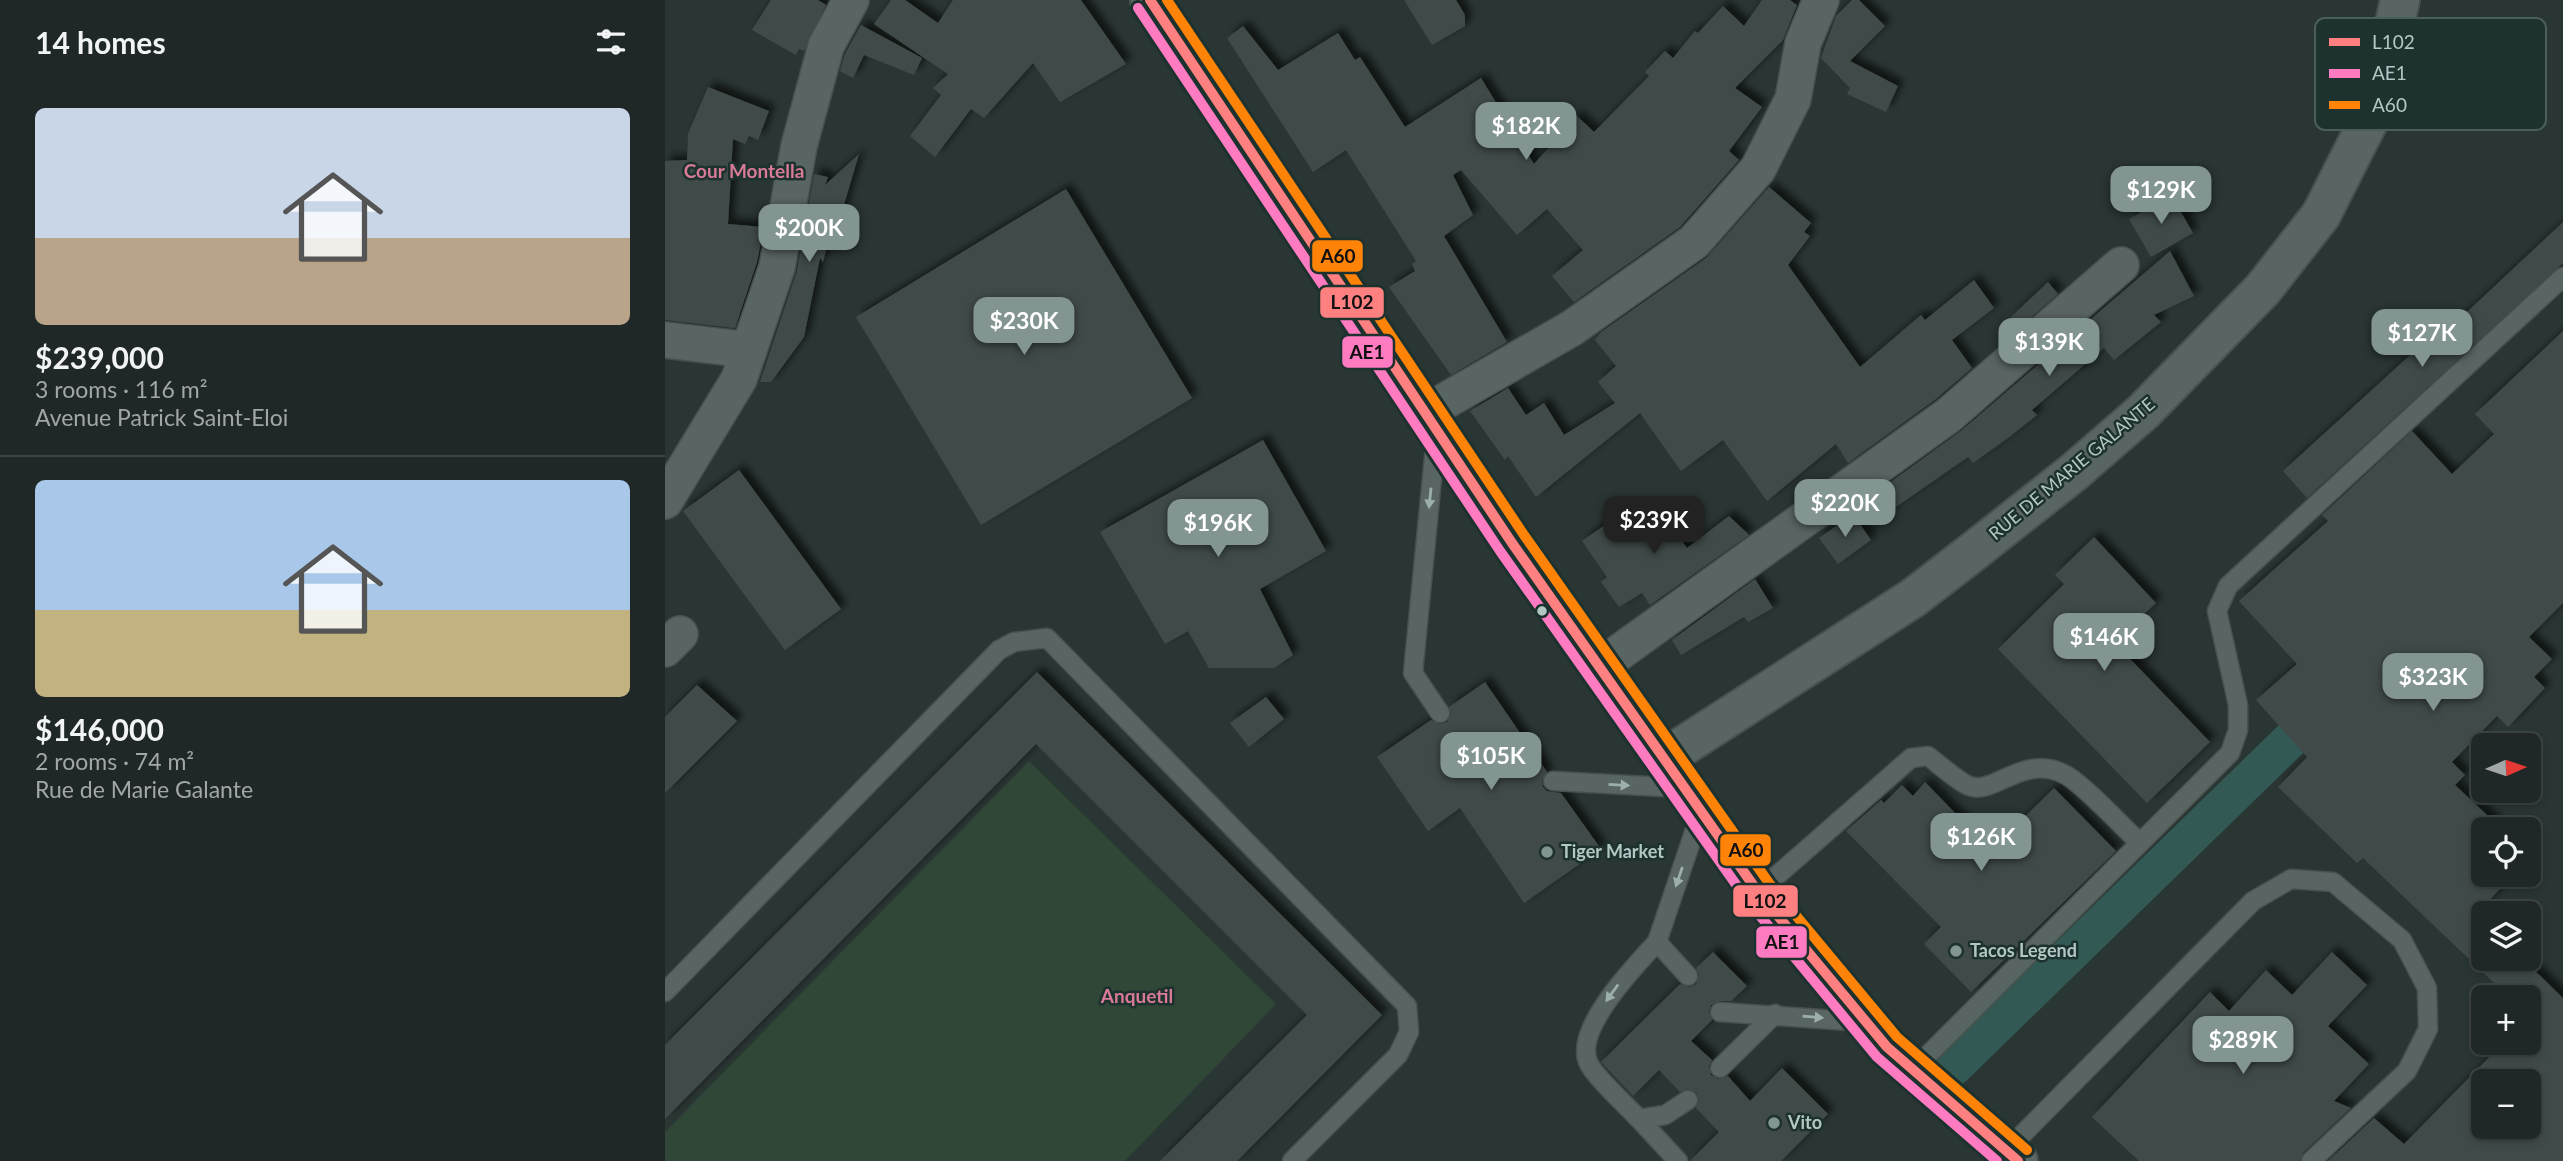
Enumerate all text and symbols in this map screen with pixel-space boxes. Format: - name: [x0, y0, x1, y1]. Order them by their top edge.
- legend: [2315, 18, 2546, 130]
- icon: filters: [592, 23, 630, 61]
- text: 14 homes: [35, 24, 166, 60]
- text: L102: [2372, 30, 2415, 53]
- text: AE1: [2372, 61, 2407, 84]
- text: A60: [2372, 93, 2407, 116]
- pin: $182K: [1477, 102, 1575, 162]
- text: $182K: [1491, 111, 1561, 139]
- icon: home: [270, 154, 396, 280]
- district label: Cour Montella: [684, 159, 804, 182]
- pin: $129K: [2112, 166, 2210, 226]
- text: $129K: [2126, 175, 2196, 203]
- pin: $200K: [760, 204, 858, 264]
- text: $200K: [774, 213, 844, 241]
- line badge: A60: [1311, 239, 1364, 273]
- text: A60: [1319, 244, 1356, 267]
- line badge: L102: [1319, 286, 1385, 319]
- text: L102: [1331, 290, 1373, 313]
- pin: $230K: [975, 298, 1073, 357]
- text: $230K: [989, 306, 1059, 334]
- pin: $127K: [2373, 310, 2471, 369]
- pin: $139K: [2000, 318, 2098, 378]
- text: $127K: [2387, 318, 2457, 346]
- text: $139K: [2014, 327, 2084, 355]
- line badge: AE1: [1341, 335, 1394, 369]
- text: $239,000: [35, 339, 164, 375]
- text: AE1: [1348, 340, 1385, 363]
- text: 3 rooms · 116 m²: [35, 375, 207, 403]
- street label: RUE DE MARIE GALANTE: [1984, 392, 2159, 544]
- text: Avenue Patrick Saint-Eloi: [35, 403, 288, 431]
- pin: $220K: [1796, 480, 1894, 539]
- one-way arrow: [1424, 487, 1435, 509]
- text: $220K: [1810, 488, 1880, 516]
- pin: $239K: [1605, 496, 1703, 556]
- pin: $196K: [1169, 500, 1267, 559]
- text: $239K: [1619, 505, 1689, 533]
- text: $196K: [1183, 508, 1253, 536]
- icon: home: [270, 526, 396, 652]
- unlabelled marker: [1535, 604, 1549, 618]
- pin: $146K: [2055, 614, 2153, 673]
- text: $146K: [2069, 622, 2139, 650]
- pin: $323K: [2384, 654, 2482, 713]
- text: $323K: [2398, 662, 2468, 690]
- text: $146,000: [35, 711, 164, 747]
- pin: $105K: [1442, 732, 1540, 792]
- north arrow: [2471, 733, 2541, 803]
- map controls: [2471, 733, 2541, 1139]
- text: $105K: [1456, 741, 1526, 769]
- text: 2 rooms · 74 m²: [35, 747, 194, 775]
- text: Rue de Marie Galante: [35, 775, 253, 803]
- one-way arrow: [1608, 779, 1630, 790]
- pin: $126K: [1932, 814, 2030, 873]
- button: locate: [2471, 817, 2541, 887]
- text: $126K: [1946, 822, 2016, 850]
- line badge: A60: [1719, 833, 1772, 867]
- text: A60: [1727, 838, 1764, 861]
- place label: Tiger Market: [1561, 840, 1664, 862]
- marker: Tiger Market: [1539, 844, 1555, 860]
- one-way arrow: [1673, 866, 1684, 887]
- line badge: L102: [1732, 884, 1799, 918]
- text: L102: [1744, 889, 1786, 912]
- button: layers: [2471, 901, 2541, 971]
- line badge: AE1: [1755, 925, 1808, 959]
- text: AE1: [1763, 930, 1800, 953]
- place label: Tacos Legend: [1970, 939, 2077, 961]
- marker: Tacos Legend: [1948, 943, 1964, 959]
- district label: Anquetil: [1100, 984, 1173, 1007]
- one-way arrow: [1606, 984, 1620, 1002]
- button: +: [2471, 985, 2541, 1055]
- one-way arrow: [1802, 1012, 1824, 1023]
- pin: $289K: [2194, 1016, 2292, 1076]
- text: $289K: [2208, 1025, 2278, 1053]
- button: −: [2471, 1069, 2541, 1139]
- place label: Vito: [1787, 1111, 1822, 1133]
- marker: Vito: [1766, 1115, 1782, 1131]

